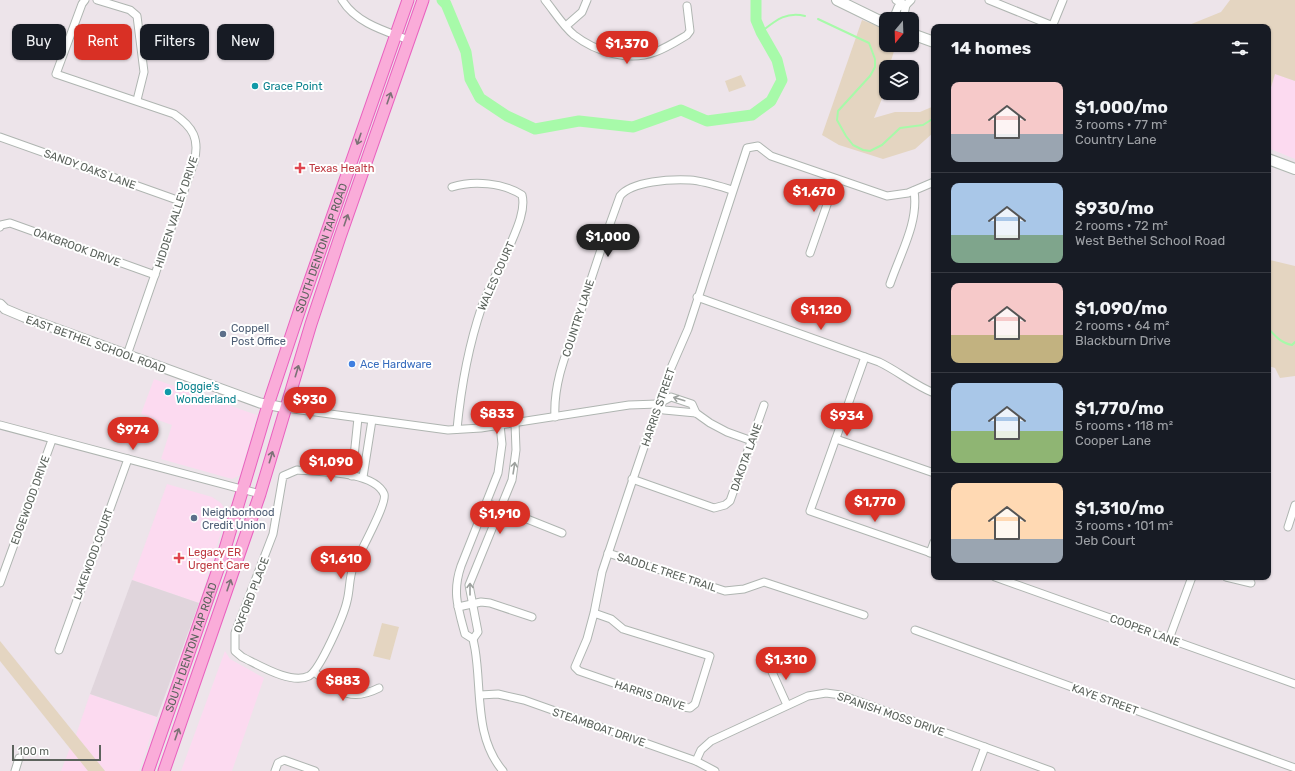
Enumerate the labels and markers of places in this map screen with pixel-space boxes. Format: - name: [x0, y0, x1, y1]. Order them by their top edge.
- pin: $1,370: [594, 31, 660, 65]
- place label: Grace Point: [263, 80, 323, 93]
- marker: Grace Point: [250, 81, 260, 91]
- marker: Texas Health: [294, 162, 306, 174]
- place label: Texas Health: [309, 162, 374, 175]
- pin: $1,670: [781, 179, 847, 213]
- pin: $1,000: [575, 224, 641, 258]
- pin: $1,120: [788, 297, 854, 331]
- place label: Coppell Post Office: [231, 322, 286, 348]
- marker: Coppell Post Office: [218, 329, 228, 339]
- place label: Ace Hardware: [360, 358, 432, 371]
- marker: Ace Hardware: [347, 359, 357, 369]
- place label: Doggie's Wonderland: [176, 380, 236, 406]
- marker: Doggie's Wonderland: [163, 387, 173, 397]
- pin: $930: [286, 387, 334, 421]
- pin: $833: [473, 401, 521, 435]
- pin: $934: [823, 403, 871, 437]
- pin: $974: [109, 417, 157, 451]
- pin: $1,090: [298, 449, 364, 483]
- pin: $1,770: [842, 489, 908, 523]
- pin: $1,910: [467, 501, 533, 535]
- place label: Neighborhood Credit Union: [202, 506, 275, 532]
- marker: Neighborhood Credit Union: [189, 513, 199, 523]
- place label: Legacy ER Urgent Care: [188, 546, 250, 572]
- pin: $1,610: [308, 546, 374, 580]
- marker: Legacy ER Urgent Care: [173, 552, 185, 564]
- pin: $1,310: [753, 647, 819, 681]
- pin: $883: [319, 668, 367, 702]

